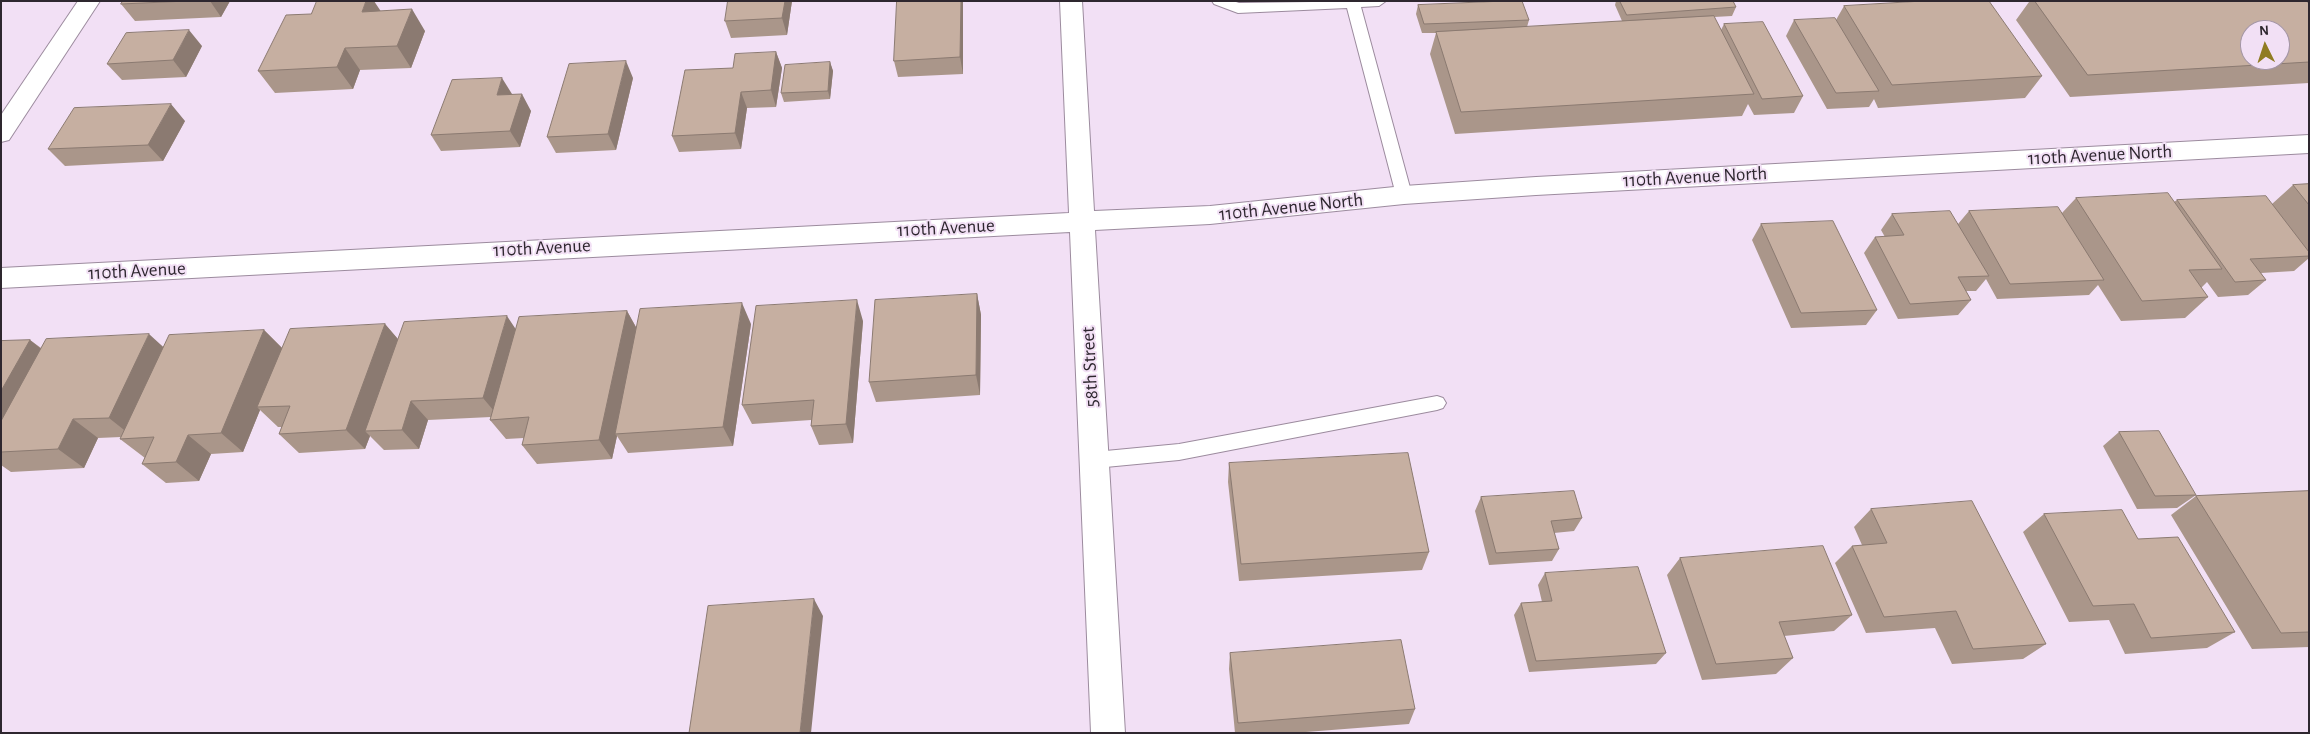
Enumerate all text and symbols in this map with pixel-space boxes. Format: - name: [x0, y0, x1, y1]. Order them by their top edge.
- north arrow: [2240, 20, 2290, 70]
- text: N: [2259, 24, 2269, 38]
- street label: 110th Avenue North: [2027, 140, 2173, 170]
- street label: 110th Avenue North: [1622, 162, 1768, 192]
- street label: 110th Avenue North: [1218, 188, 1364, 226]
- street label: 110th Avenue: [897, 214, 995, 242]
- street label: 110th Avenue: [493, 234, 591, 262]
- street label: 110th Avenue: [88, 257, 186, 285]
- street label: 58th Street: [1077, 326, 1103, 408]

